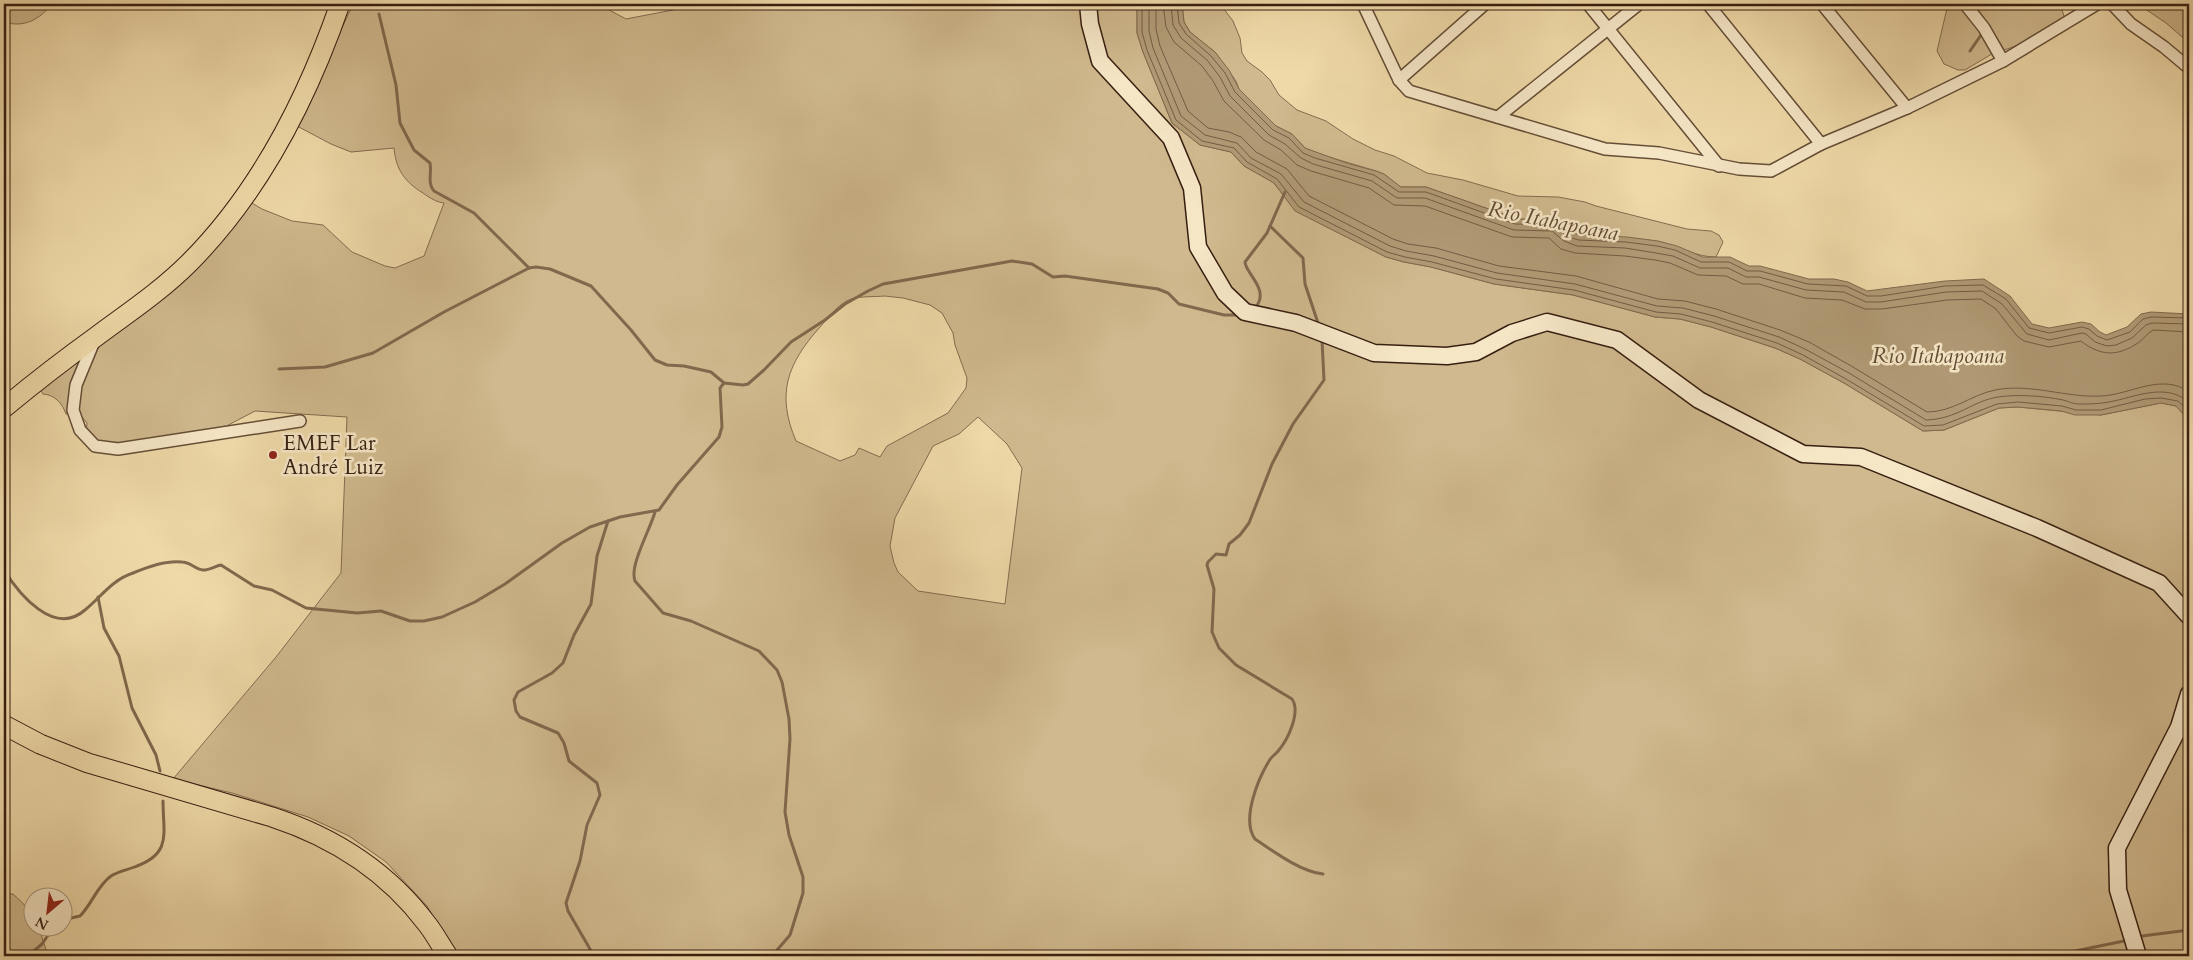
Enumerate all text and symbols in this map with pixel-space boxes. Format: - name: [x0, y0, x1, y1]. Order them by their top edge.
- water label: Rio Itabapoana: [1485, 194, 1621, 248]
- water label: Rio Itabapoana: [1872, 341, 2004, 371]
- place label: EMEF Lar André Luiz: [283, 429, 384, 482]
- marker: EMEF Lar André Luiz: [267, 449, 279, 461]
- north arrow: [22, 888, 72, 938]
- text: N: [32, 912, 52, 934]

